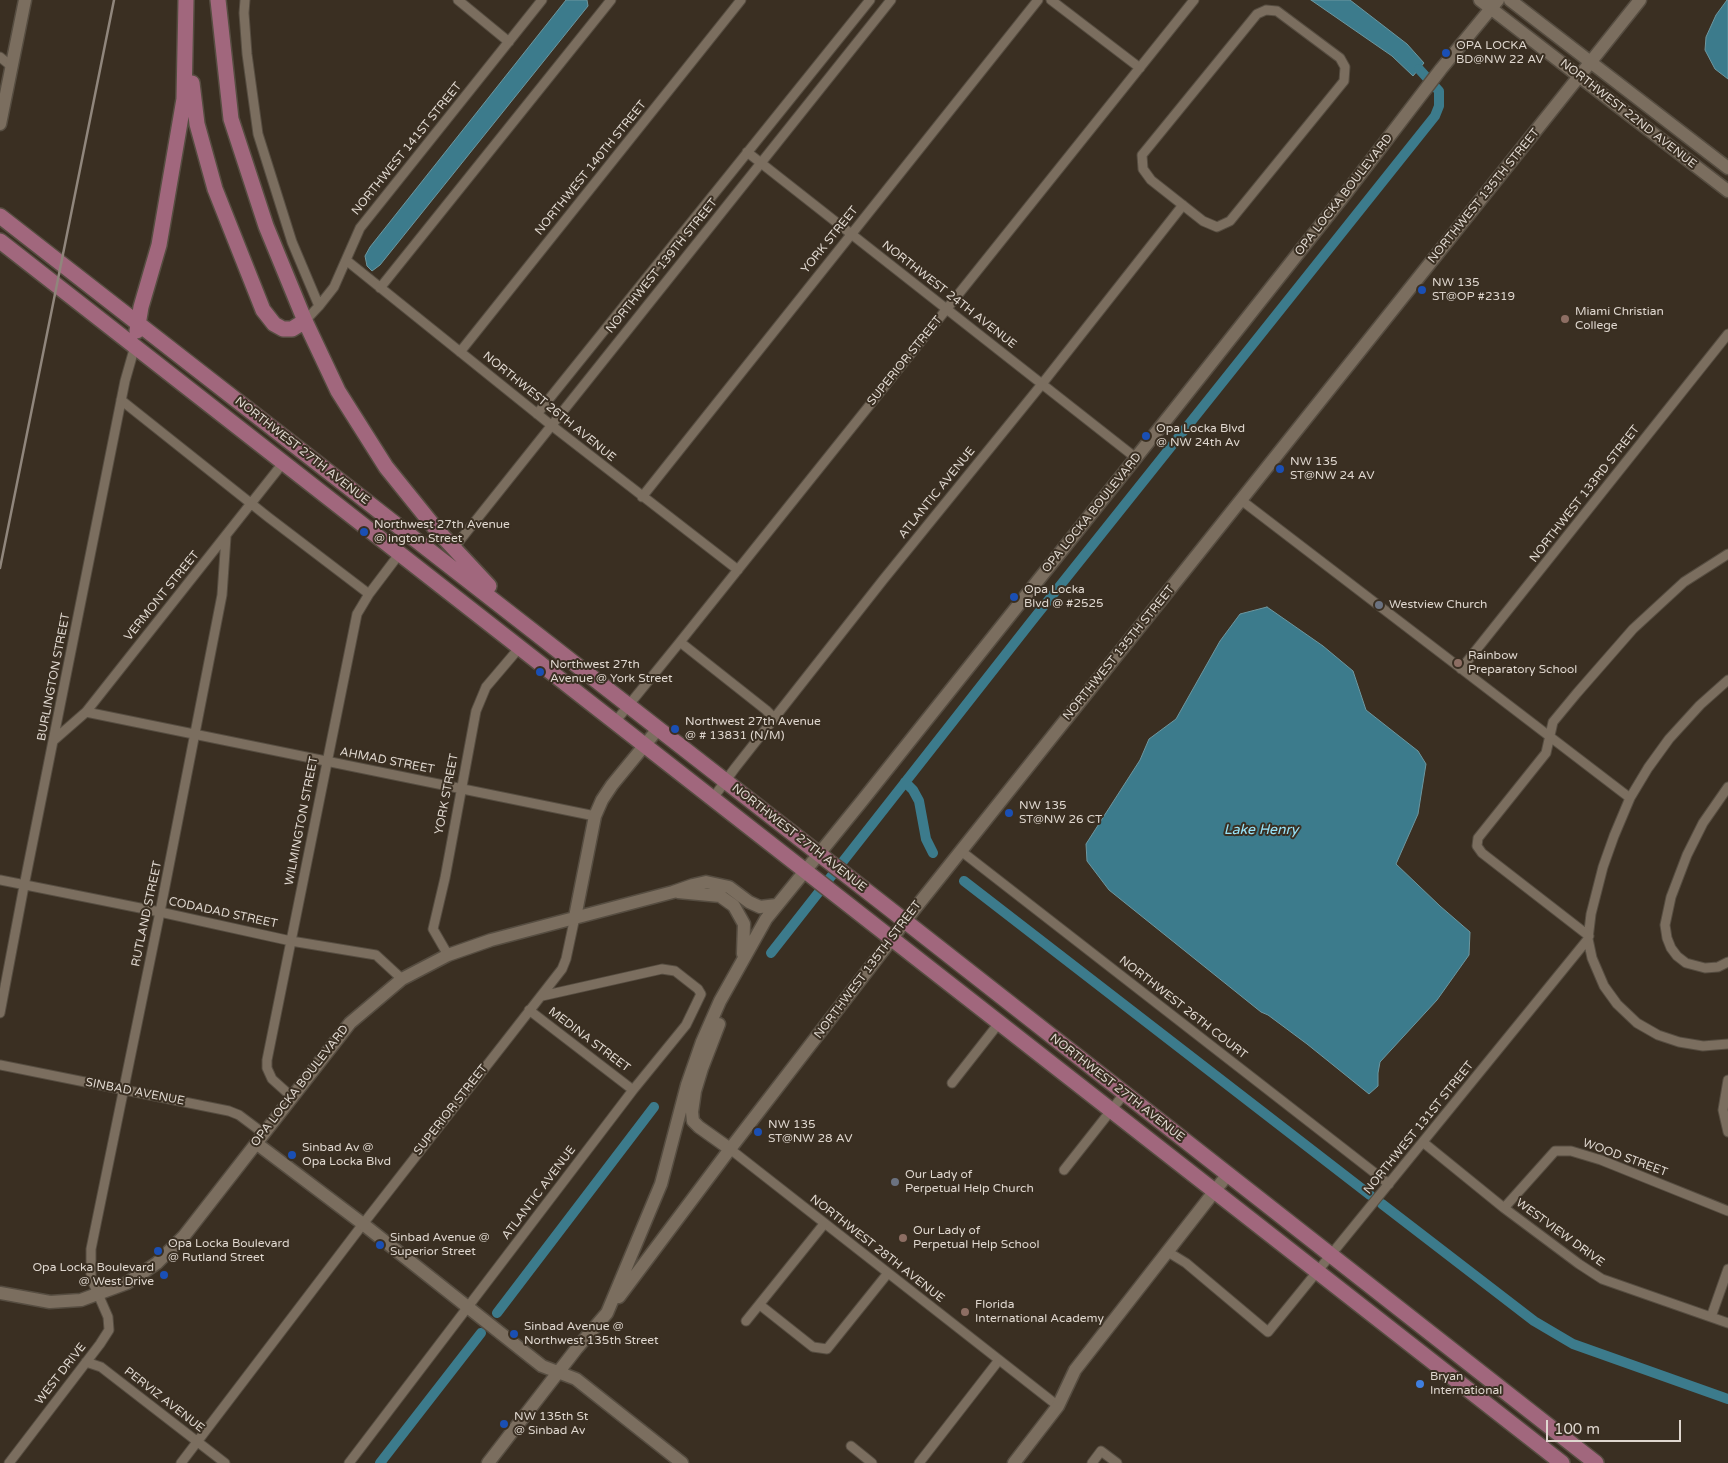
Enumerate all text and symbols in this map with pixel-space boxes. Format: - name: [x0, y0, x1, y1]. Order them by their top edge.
- place label: OPA LOCKA BD@NW 22 AV: [1456, 39, 1544, 67]
- marker: OPA LOCKA BD@NW 22 AV: [1440, 47, 1452, 59]
- street label: NORTHWEST 22ND AVENUE: [1557, 56, 1699, 172]
- street label: NORTHWEST 141ST STREET: [349, 80, 465, 218]
- street label: NORTHWEST 140TH STREET: [532, 98, 650, 238]
- street label: NORTHWEST 135TH STREET: [1425, 126, 1543, 266]
- street label: OPA LOCKA BOULEVARD: [1292, 131, 1396, 259]
- street label: NORTHWEST 139TH STREET: [603, 196, 721, 336]
- street label: YORK STREET: [799, 204, 861, 276]
- street label: NORTHWEST 24TH AVENUE: [879, 238, 1019, 352]
- place label: NW 135 ST@OP #2319: [1432, 276, 1515, 304]
- marker: NW 135 ST@OP #2319: [1416, 284, 1428, 296]
- place label: Miami Christian College: [1575, 305, 1664, 333]
- street label: SUPERIOR STREET: [864, 313, 946, 409]
- marker: Miami Christian College: [1559, 313, 1571, 325]
- street label: NORTHWEST 26TH AVENUE: [480, 349, 618, 465]
- street label: NORTHWEST 27TH AVENUE: [232, 394, 372, 508]
- place label: Opa Locka Blvd @ NW 24th Av: [1156, 422, 1245, 450]
- street label: NORTHWEST 133RD STREET: [1527, 423, 1643, 565]
- marker: Opa Locka Blvd @ NW 24th Av: [1140, 430, 1152, 442]
- street label: ATLANTIC AVENUE: [896, 444, 978, 542]
- street label: OPA LOCKA BOULEVARD: [1039, 450, 1145, 576]
- place label: NW 135 ST@NW 24 AV: [1290, 455, 1375, 483]
- marker: NW 135 ST@NW 24 AV: [1274, 463, 1286, 475]
- place label: Northwest 27th Avenue @ ington Street: [374, 518, 510, 546]
- marker: Northwest 27th Avenue @ ington Street: [358, 526, 370, 538]
- street label: VERMONT STREET: [121, 548, 203, 644]
- place label: Opa Locka Blvd @ #2525: [1024, 583, 1104, 611]
- street label: NORTHWEST 135TH STREET: [1060, 583, 1178, 723]
- marker: Opa Locka Blvd @ #2525: [1008, 591, 1020, 603]
- place label: Westview Church: [1389, 598, 1487, 612]
- marker: Westview Church: [1373, 599, 1385, 611]
- street label: BURLINGTON STREET: [35, 612, 73, 742]
- place label: Rainbow Preparatory School: [1468, 649, 1577, 677]
- marker: Rainbow Preparatory School: [1452, 657, 1464, 669]
- place label: Northwest 27th Avenue @ York Street: [550, 658, 673, 686]
- marker: Northwest 27th Avenue @ York Street: [534, 666, 546, 678]
- place label: Northwest 27th Avenue @ # 13831 (N/M): [685, 715, 821, 743]
- marker: Northwest 27th Avenue @ # 13831 (N/M): [669, 723, 681, 735]
- street label: AHMAD STREET: [338, 745, 436, 777]
- street label: YORK STREET: [432, 752, 462, 836]
- street label: WILMINGTON STREET: [282, 755, 322, 887]
- street label: NORTHWEST 27TH AVENUE: [729, 781, 869, 895]
- place label: NW 135 ST@NW 26 CT: [1019, 799, 1102, 827]
- marker: NW 135 ST@NW 26 CT: [1003, 807, 1015, 819]
- water label: Lake Henry: [1224, 822, 1298, 838]
- street label: RUTLAND STREET: [129, 860, 165, 968]
- street label: CODADAD STREET: [167, 894, 279, 932]
- street label: NORTHWEST 135TH STREET: [811, 898, 925, 1042]
- street label: NORTHWEST 26TH COURT: [1116, 953, 1250, 1063]
- street label: MEDINA STREET: [545, 1005, 633, 1075]
- street label: OPA LOCKA BOULEVARD: [248, 1022, 352, 1150]
- street label: NORTHWEST 27TH AVENUE: [1047, 1031, 1187, 1145]
- street label: NORTHWEST 131ST STREET: [1361, 1059, 1477, 1197]
- street label: SUPERIOR STREET: [411, 1062, 491, 1158]
- street label: SINBAD AVENUE: [84, 1075, 186, 1109]
- place label: NW 135 ST@NW 28 AV: [768, 1118, 853, 1146]
- marker: NW 135 ST@NW 28 AV: [752, 1126, 764, 1138]
- street label: WOOD STREET: [1581, 1136, 1669, 1180]
- place label: Sinbad Av @ Opa Locka Blvd: [302, 1141, 391, 1169]
- street label: ATLANTIC AVENUE: [499, 1143, 579, 1243]
- marker: Sinbad Av @ Opa Locka Blvd: [286, 1149, 298, 1161]
- place label: Our Lady of Perpetual Help Church: [905, 1168, 1034, 1196]
- marker: Our Lady of Perpetual Help Church: [889, 1176, 901, 1188]
- street label: NORTHWEST 28TH AVENUE: [807, 1192, 947, 1306]
- street label: WESTVIEW DRIVE: [1513, 1196, 1607, 1270]
- place label: Our Lady of Perpetual Help School: [913, 1224, 1039, 1252]
- place label: Sinbad Avenue @ Superior Street: [390, 1231, 489, 1259]
- marker: Our Lady of Perpetual Help School: [897, 1232, 909, 1244]
- place label: Opa Locka Boulevard @ Rutland Street: [168, 1237, 290, 1265]
- marker: Sinbad Avenue @ Superior Street: [374, 1239, 386, 1251]
- marker: Opa Locka Boulevard @ Rutland Street: [152, 1245, 164, 1257]
- place label: Opa Locka Boulevard @ West Drive: [32, 1261, 154, 1289]
- marker: Opa Locka Boulevard @ West Drive: [158, 1269, 170, 1281]
- place label: Florida International Academy: [975, 1298, 1104, 1326]
- marker: Florida International Academy: [959, 1306, 971, 1318]
- place label: Sinbad Avenue @ Northwest 135th Street: [524, 1320, 659, 1348]
- marker: Sinbad Avenue @ Northwest 135th Street: [508, 1328, 520, 1340]
- street label: WEST DRIVE: [33, 1340, 89, 1408]
- street label: PERVIZ AVENUE: [121, 1364, 207, 1436]
- place label: Bryan International: [1430, 1370, 1502, 1398]
- marker: Bryan International: [1414, 1378, 1426, 1390]
- place label: NW 135th St @ Sinbad Av: [514, 1410, 588, 1438]
- scale bar: [1548, 1410, 1683, 1442]
- marker: NW 135th St @ Sinbad Av: [498, 1418, 510, 1430]
- text: 100 m: [1554, 1420, 1600, 1438]

